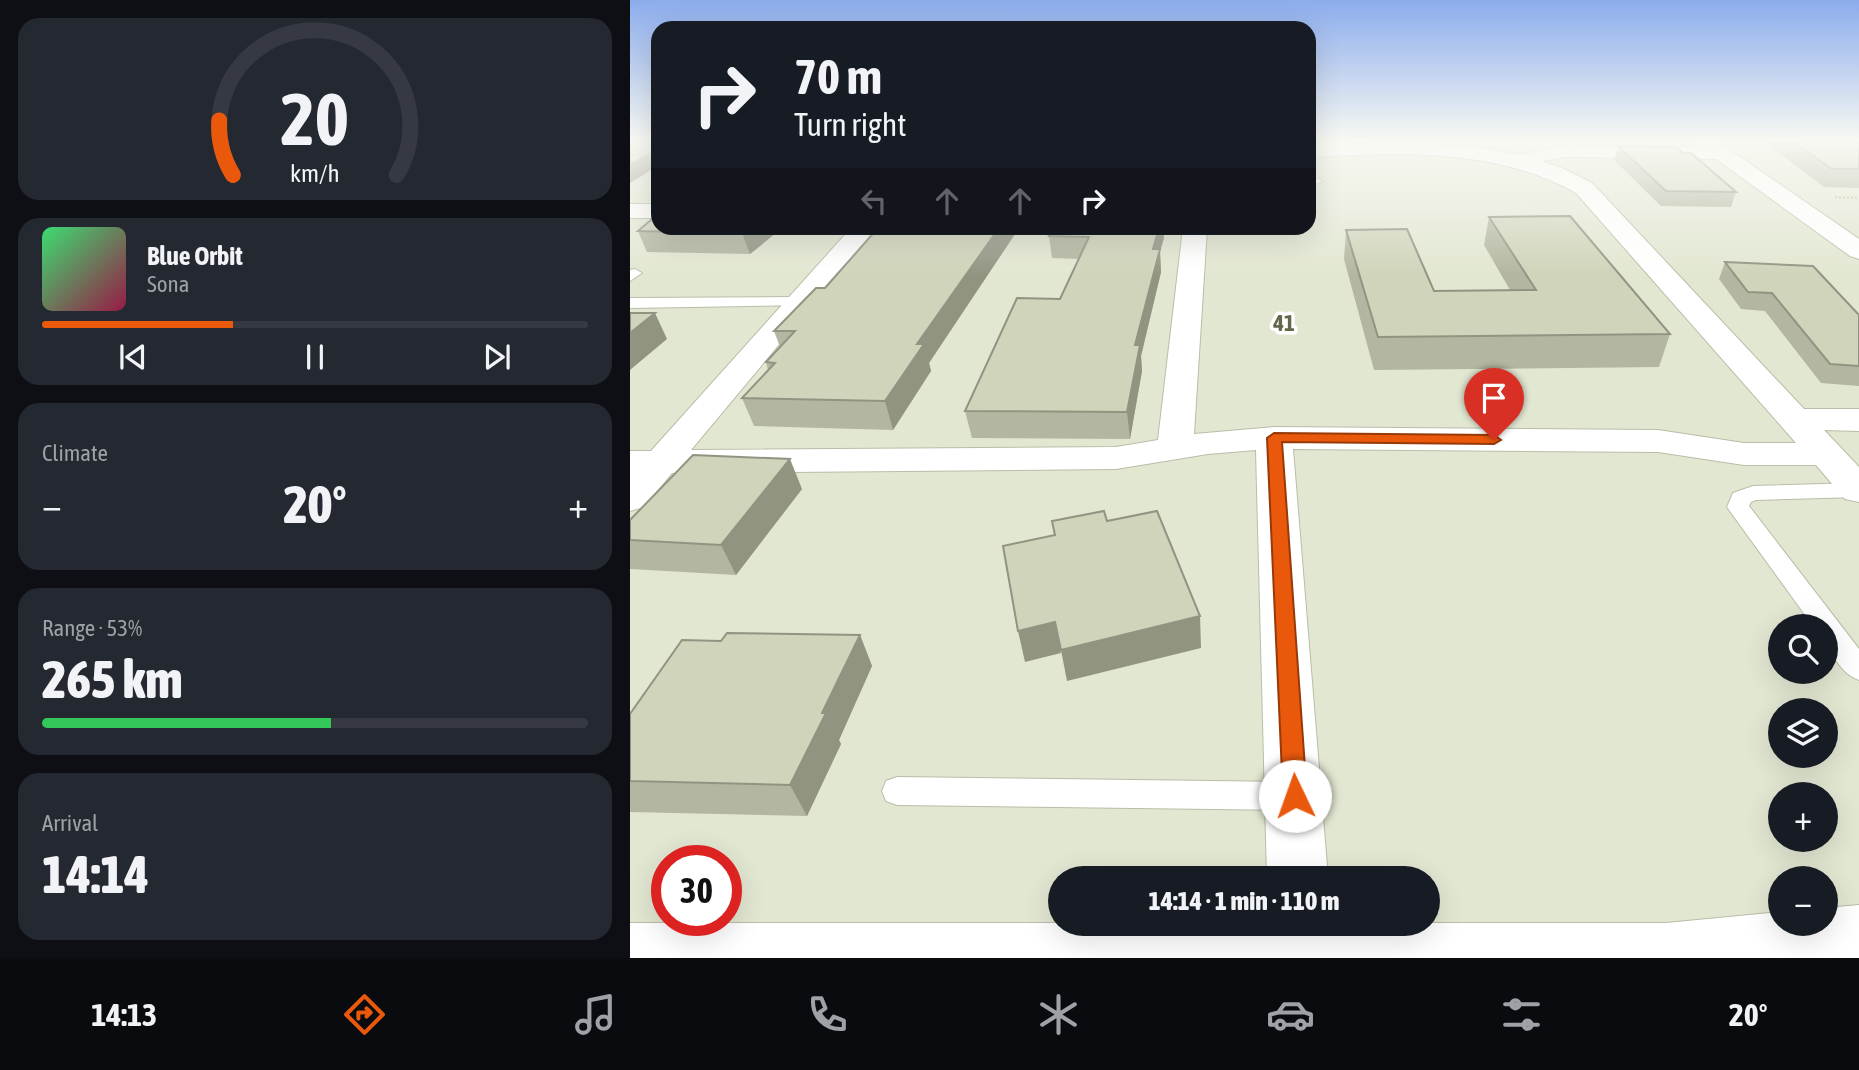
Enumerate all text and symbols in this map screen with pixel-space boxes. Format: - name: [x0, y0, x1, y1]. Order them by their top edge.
- text: 70 m: [794, 48, 882, 104]
- icon: right: [679, 49, 770, 140]
- text: 20: [281, 77, 349, 160]
- text: Turn right: [794, 106, 907, 143]
- text: km/h: [290, 159, 340, 187]
- icon: left: [855, 182, 893, 220]
- icon: ahead: [928, 182, 966, 220]
- icon: ahead: [1001, 182, 1039, 220]
- icon: right: [1074, 182, 1112, 220]
- text: Blue Orbit: [147, 241, 243, 271]
- text: Sona: [147, 271, 189, 297]
- district label: 41: [1272, 310, 1295, 336]
- icon: previous: [114, 338, 152, 376]
- icon: pause: [296, 338, 334, 376]
- icon: next: [478, 338, 516, 376]
- pin: [1464, 368, 1524, 440]
- icon: arrive: [1475, 379, 1513, 417]
- text: Climate: [42, 440, 108, 466]
- text: 20°: [283, 474, 347, 534]
- text: −: [42, 483, 62, 526]
- text: +: [568, 483, 588, 526]
- map controls: [1768, 614, 1838, 936]
- button: search: [1768, 614, 1838, 684]
- text: Range · 53%: [42, 615, 142, 641]
- text: 265 km: [42, 649, 183, 709]
- button: layers: [1768, 698, 1838, 768]
- position arrow: [1258, 759, 1332, 833]
- button: +: [1768, 782, 1838, 852]
- text: Arrival: [42, 810, 98, 836]
- text: 14:14: [42, 844, 149, 904]
- speed limit sign: 30: [651, 845, 742, 936]
- button: −: [1768, 866, 1838, 936]
- text: 14:14 · 1 min · 110 m: [1149, 886, 1339, 916]
- icon: directions: [340, 990, 389, 1039]
- icon: music: [571, 990, 620, 1039]
- icon: phone: [803, 990, 852, 1039]
- icon: climate: [1034, 990, 1083, 1039]
- icon: car: [1266, 990, 1315, 1039]
- icon: filters: [1497, 990, 1546, 1039]
- text: 14:13: [91, 996, 157, 1033]
- text: 20°: [1729, 996, 1768, 1033]

